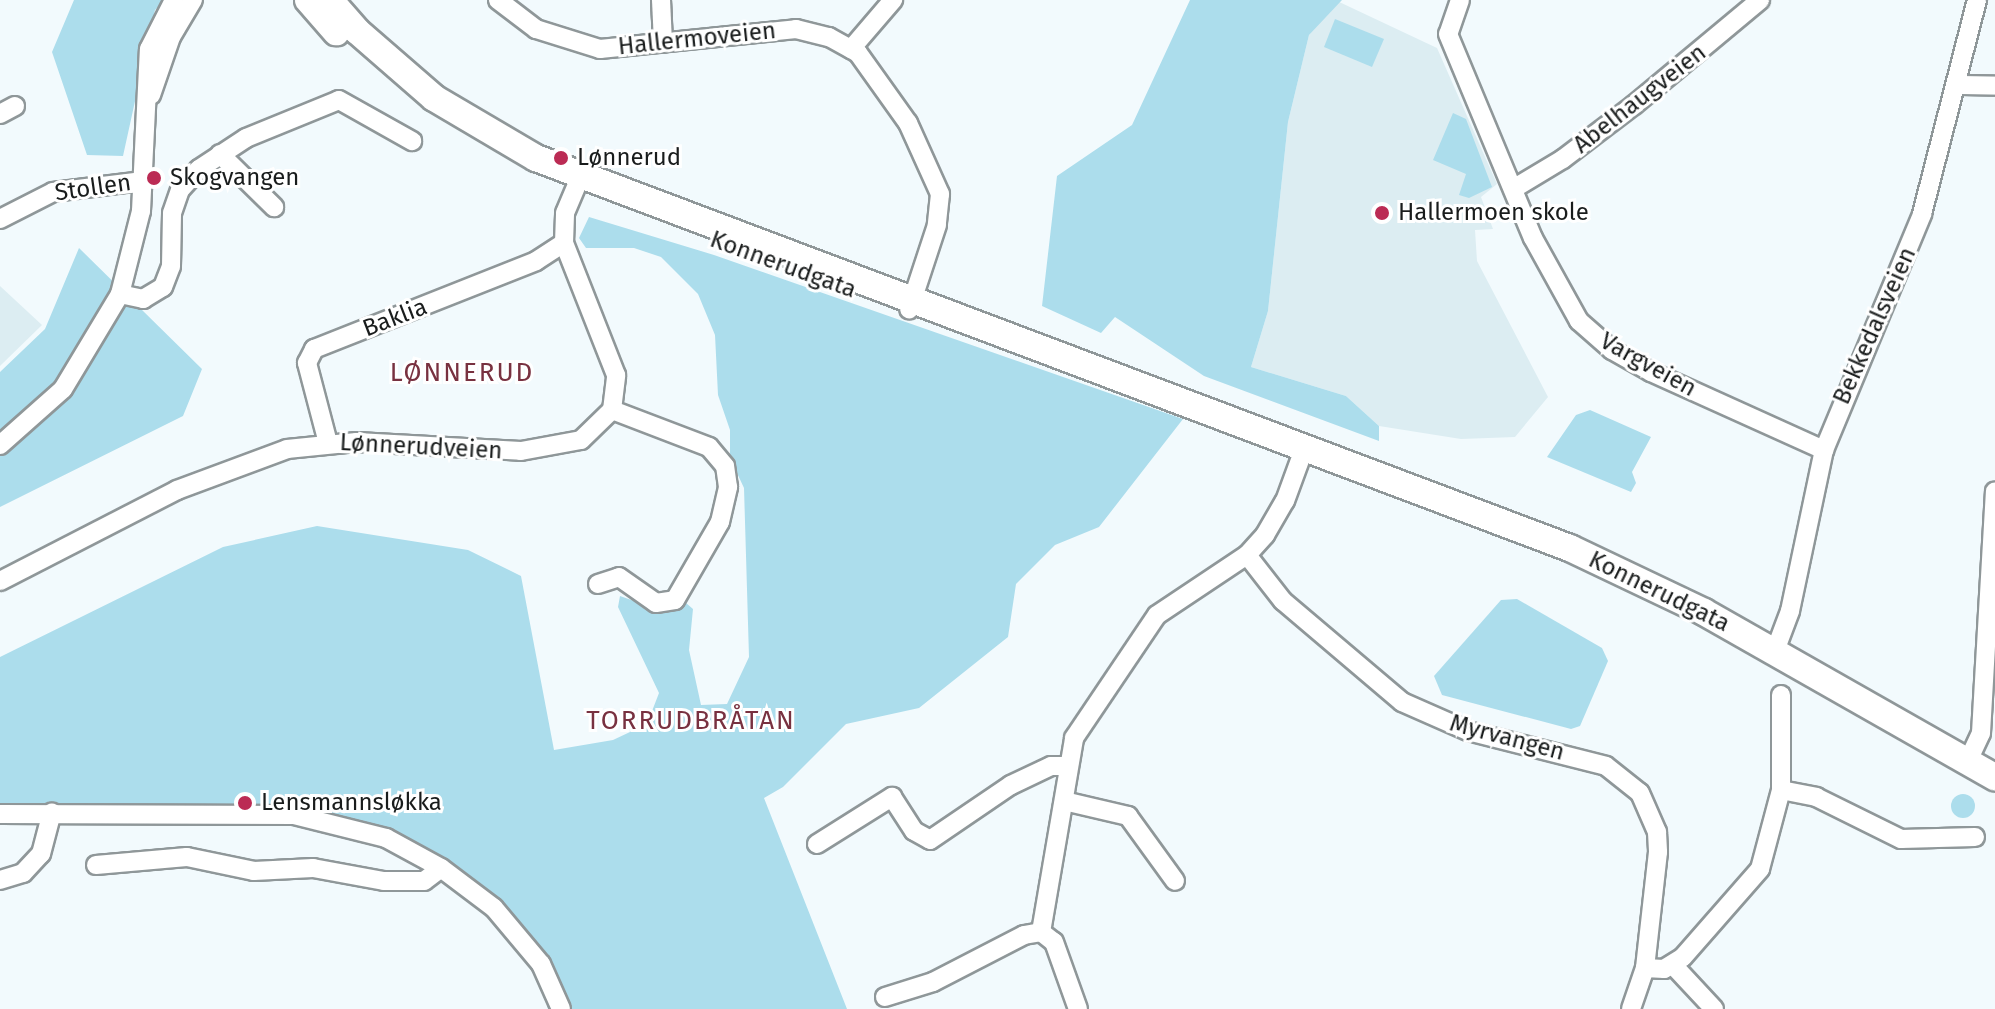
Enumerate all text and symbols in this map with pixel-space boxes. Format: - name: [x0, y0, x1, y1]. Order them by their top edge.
- street label: Hallermoveien: [617, 16, 777, 62]
- street label: Abelhaugveien: [1568, 38, 1712, 160]
- place label: Lønnerud: [577, 144, 681, 172]
- marker: Lønnerud: [552, 149, 570, 167]
- place label: Skogvangen: [170, 164, 299, 192]
- street label: Stollen: [53, 168, 133, 208]
- marker: Skogvangen: [145, 169, 163, 187]
- place label: Hallermoen skole: [1398, 199, 1589, 227]
- marker: Hallermoen skole: [1373, 204, 1391, 222]
- street label: Konnerudgata: [706, 225, 860, 305]
- street label: Bekkedalsveien: [1828, 243, 1922, 409]
- street label: Baklia: [359, 293, 431, 343]
- street label: Vargveien: [1595, 327, 1701, 403]
- district label: LØNNERUD: [390, 357, 534, 389]
- street label: Lønnerudveien: [339, 428, 503, 466]
- street label: Konnerudgata: [1584, 545, 1734, 639]
- district label: TORRUDBRÅTAN: [586, 705, 796, 737]
- street label: Myrvangen: [1447, 709, 1567, 767]
- place label: Lensmannsløkka: [261, 789, 442, 817]
- marker: Lensmannsløkka: [236, 794, 254, 812]

